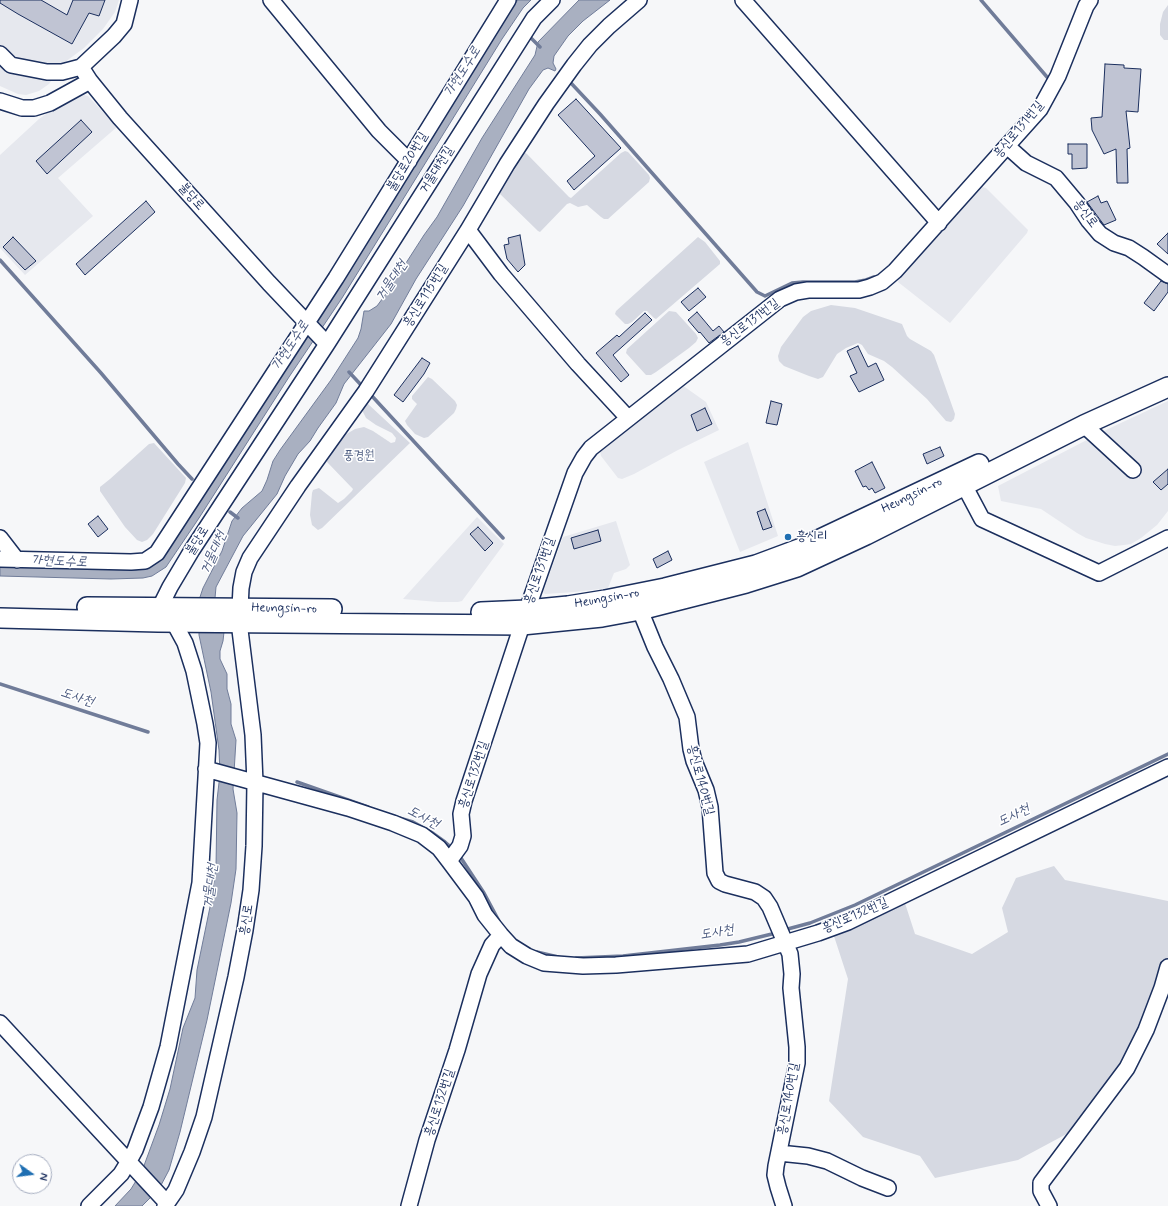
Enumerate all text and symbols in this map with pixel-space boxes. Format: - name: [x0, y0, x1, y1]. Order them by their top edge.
- water label: 가현도수로: [441, 44, 485, 100]
- street label: 흥신로131번길: [991, 98, 1047, 162]
- street label: 불당로20번길: [384, 130, 432, 194]
- street label: 거물대천길: [417, 144, 457, 196]
- street label: 불당로: [175, 180, 207, 214]
- street label: 흥신로: [1069, 197, 1101, 231]
- water label: 거물대천: [372, 258, 412, 304]
- street label: 흥신로115번길: [400, 261, 452, 331]
- street label: 흥신로131번길: [717, 296, 783, 350]
- water label: 가현도수로: [269, 318, 313, 374]
- park label: 풍경원: [343, 448, 375, 464]
- street label: Heungsin-ro: [879, 475, 945, 517]
- street label: 불당로: [183, 524, 213, 558]
- water label: 거물대천: [197, 529, 231, 577]
- place label: 흥신리: [796, 529, 827, 545]
- marker: 흥신리: [783, 532, 793, 542]
- street label: 흥신로131번길: [521, 535, 559, 607]
- water label: 가현도수로: [31, 553, 87, 571]
- street label: Heungsin-ro: [573, 586, 641, 612]
- street label: Heungsin-ro: [251, 601, 317, 617]
- water label: 도사천: [58, 685, 96, 711]
- street label: 흥신로132번길: [456, 739, 492, 811]
- street label: 흥신로140번길: [683, 743, 717, 817]
- water label: 도사천: [995, 801, 1033, 831]
- water label: 도사천: [404, 803, 442, 833]
- water label: 거물대천: [200, 863, 222, 909]
- street label: 흥신로132번길: [820, 895, 890, 937]
- street label: 흥신로: [237, 903, 257, 937]
- water label: 도사천: [699, 922, 735, 944]
- street label: 흥신로140번길: [775, 1062, 803, 1136]
- street label: 흥신로132번길: [422, 1067, 458, 1139]
- north arrow: [12, 1154, 52, 1194]
- text: N: [35, 1171, 50, 1182]

